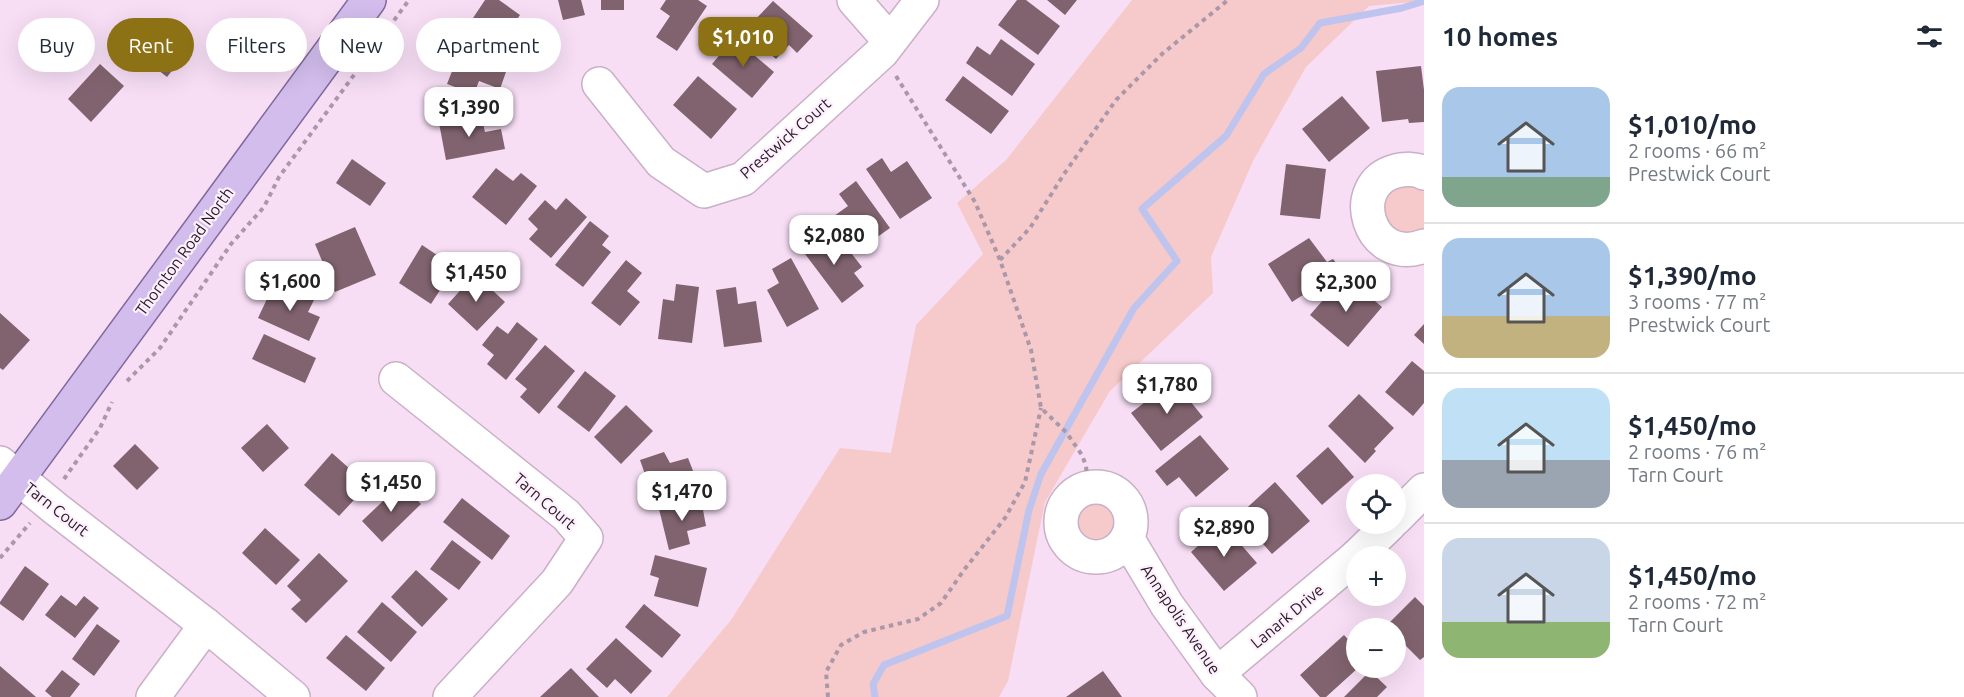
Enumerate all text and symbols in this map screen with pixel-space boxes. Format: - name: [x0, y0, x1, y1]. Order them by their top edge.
- pin: $1,010: [694, 17, 792, 68]
- chip: Buy: [18, 18, 95, 72]
- chip: Rent: [107, 18, 194, 72]
- chip: Filters: [206, 18, 307, 72]
- chip: New: [319, 18, 404, 72]
- chip: Apartment: [416, 18, 561, 72]
- icon: filters: [1913, 20, 1946, 53]
- text: 10 homes: [1442, 22, 1558, 51]
- text: $1,010: [712, 25, 774, 48]
- pin: $1,390: [420, 87, 518, 138]
- street label: Prestwick Court: [736, 93, 834, 182]
- text: $1,390: [438, 95, 500, 118]
- text: $1,010/mo: [1628, 110, 1757, 139]
- icon: home: [1490, 111, 1562, 183]
- text: 2 rooms · 66 m²: [1628, 139, 1766, 162]
- text: Prestwick Court: [1628, 162, 1770, 185]
- street label: Thornton Road North: [132, 183, 236, 319]
- pin: $2,080: [785, 215, 883, 266]
- text: $2,080: [803, 223, 865, 246]
- pin: $1,450: [427, 252, 525, 303]
- text: $1,450: [445, 260, 507, 283]
- pin: $1,600: [241, 261, 339, 312]
- text: $1,390/mo: [1628, 261, 1757, 290]
- pin: $2,300: [1297, 262, 1395, 313]
- icon: home: [1490, 262, 1562, 334]
- text: $1,600: [259, 269, 321, 292]
- text: $2,300: [1315, 270, 1377, 293]
- text: 3 rooms · 77 m²: [1628, 290, 1766, 313]
- text: Prestwick Court: [1628, 313, 1770, 336]
- pin: $1,780: [1118, 364, 1216, 415]
- text: $1,780: [1136, 372, 1198, 395]
- text: $1,450/mo: [1628, 411, 1757, 440]
- icon: home: [1490, 412, 1562, 484]
- text: 2 rooms · 76 m²: [1628, 440, 1766, 463]
- pin: $1,450: [342, 462, 440, 513]
- text: Tarn Court: [1628, 463, 1723, 486]
- street label: Tarn Court: [510, 469, 580, 533]
- text: $1,450: [360, 470, 422, 493]
- pin: $1,470: [633, 471, 731, 522]
- map controls: [1346, 474, 1406, 678]
- button: locate: [1346, 474, 1406, 534]
- street label: Tarn Court: [22, 479, 93, 540]
- text: $1,470: [651, 479, 713, 502]
- pin: $2,890: [1175, 507, 1273, 558]
- text: $2,890: [1193, 515, 1255, 538]
- button: +: [1346, 546, 1406, 606]
- street label: Annapolis Avenue: [1138, 561, 1224, 677]
- text: $1,450/mo: [1628, 561, 1757, 590]
- icon: home: [1490, 562, 1562, 634]
- street label: Lanark Drive: [1247, 580, 1327, 652]
- text: 2 rooms · 72 m²: [1628, 590, 1766, 613]
- text: Tarn Court: [1628, 613, 1723, 636]
- button: −: [1346, 618, 1406, 678]

